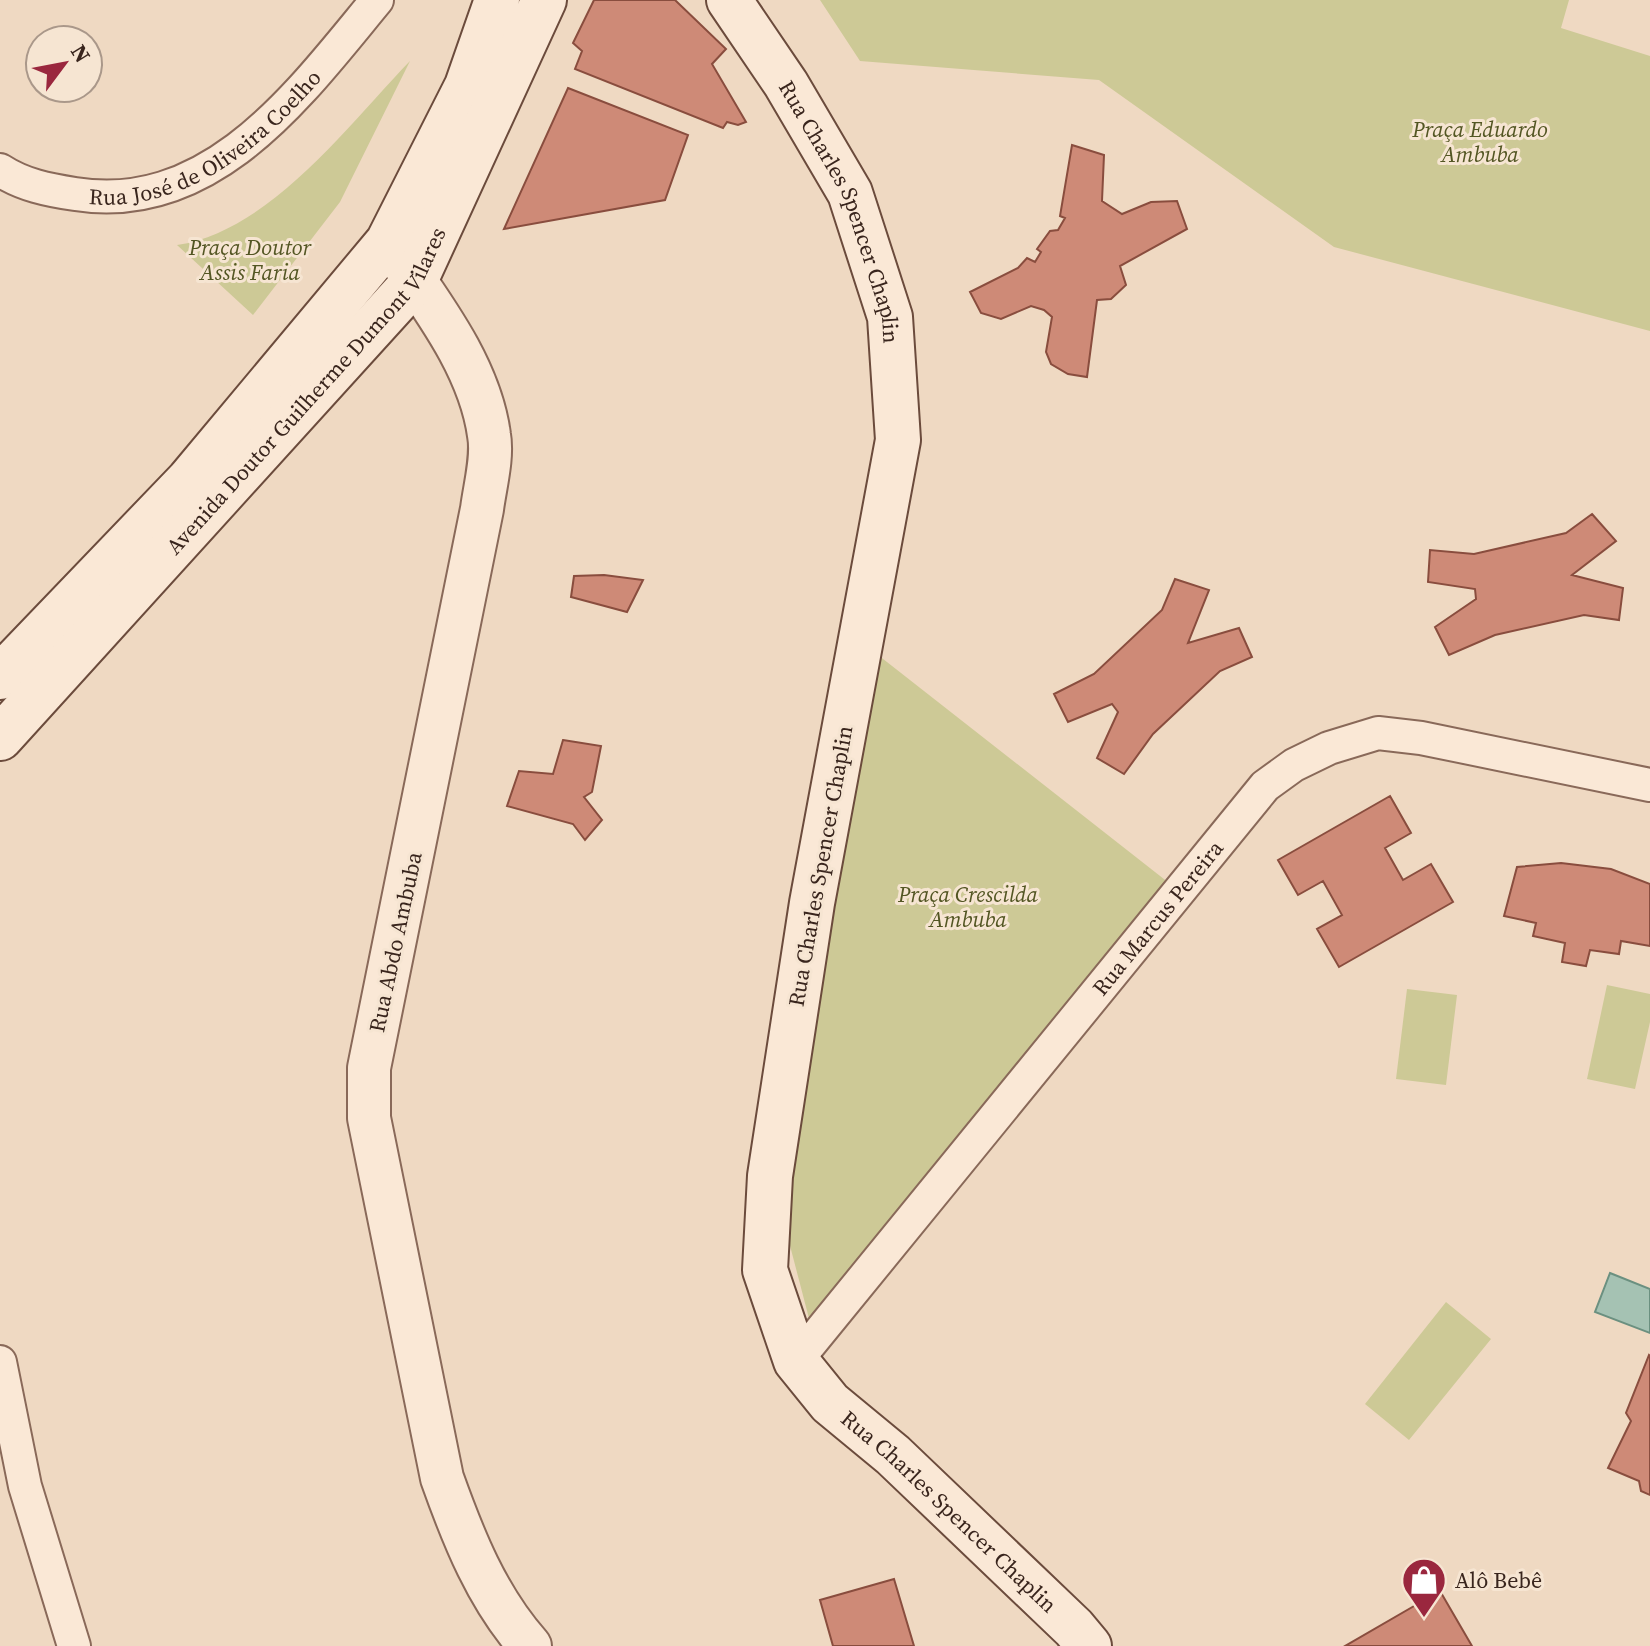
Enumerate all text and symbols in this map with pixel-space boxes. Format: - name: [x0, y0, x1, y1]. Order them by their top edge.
- north arrow: [24, 24, 104, 104]
- text: N: [64, 39, 98, 68]
- street label: Rua José de Oliveira Coelho: [88, 63, 328, 212]
- street label: Rua Charles Spencer Chaplin: [772, 75, 907, 344]
- park label: Praça Eduardo Ambuba: [1411, 114, 1548, 169]
- street label: Avenida Doutor Guilherme Dumont Vilares: [159, 222, 453, 561]
- park label: Praça Doutor Assis Faria: [188, 232, 313, 287]
- street label: Rua Charles Spencer Chaplin: [781, 723, 859, 1009]
- street label: Rua Marcus Pereira: [1085, 833, 1230, 1002]
- street label: Rua Abdo Ambuba: [361, 848, 429, 1035]
- park label: Praça Crescilda Ambuba: [897, 879, 1039, 934]
- street label: Rua Charles Spencer Chaplin: [835, 1403, 1064, 1619]
- shop icon: Alô Bebê: [1400, 1556, 1448, 1619]
- place label: Alô Bebê: [1455, 1565, 1542, 1595]

